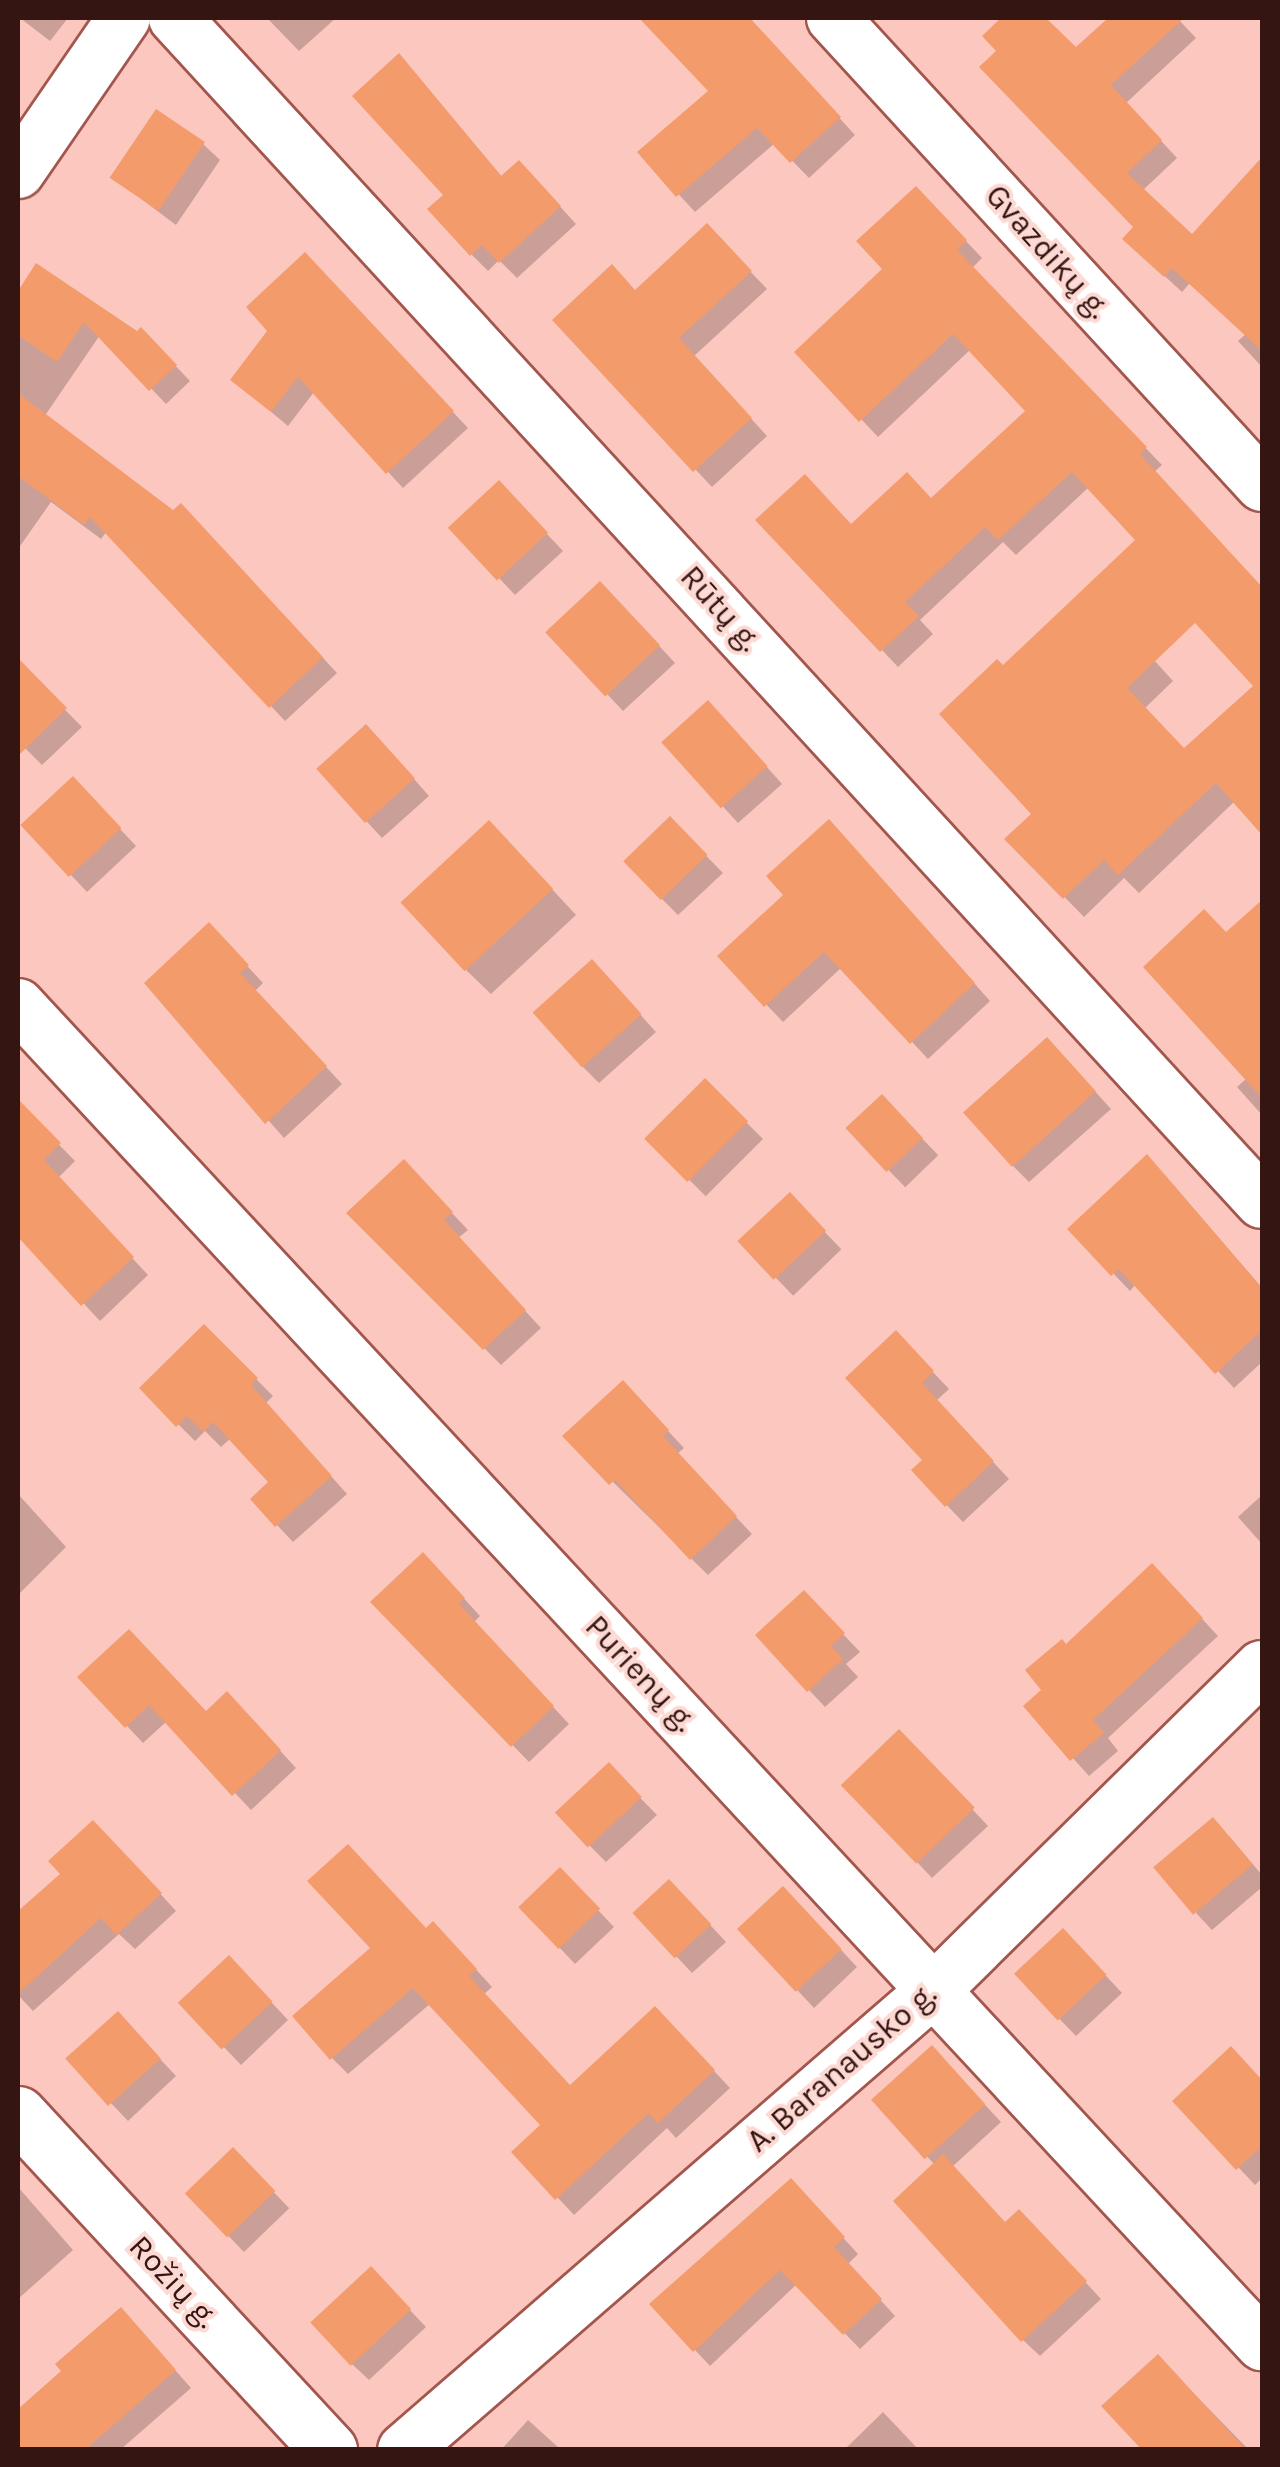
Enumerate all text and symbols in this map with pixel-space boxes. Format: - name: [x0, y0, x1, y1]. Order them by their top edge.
- street label: Gvazdikų g.: [977, 177, 1117, 327]
- street label: Rūtų g.: [672, 558, 768, 660]
- street label: Purienų g.: [577, 1608, 703, 1740]
- street label: A. Baranausko g.: [739, 1975, 945, 2161]
- street label: Rožių g.: [121, 2228, 225, 2336]

